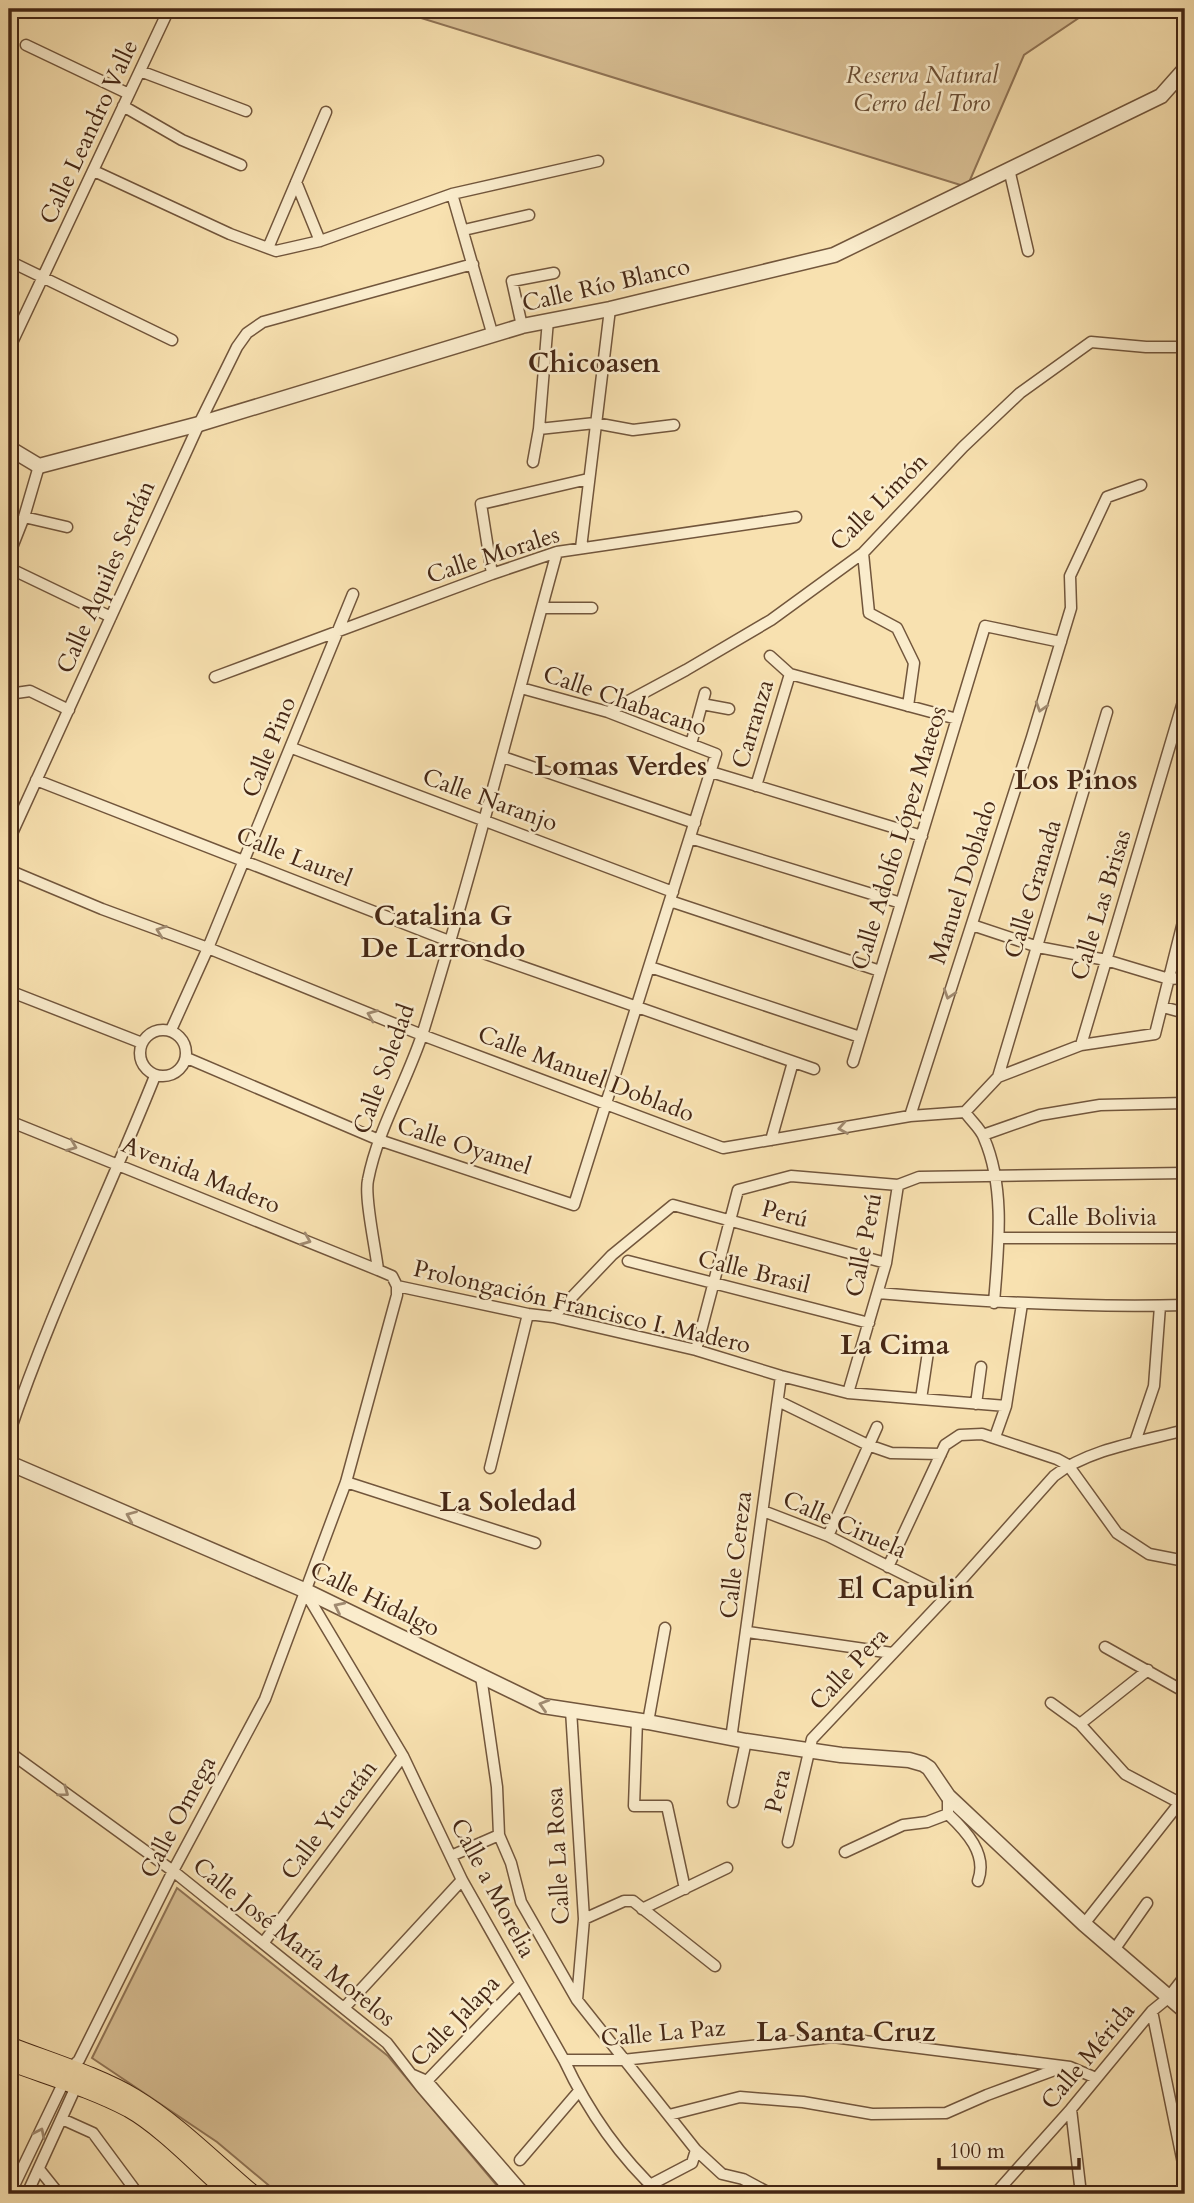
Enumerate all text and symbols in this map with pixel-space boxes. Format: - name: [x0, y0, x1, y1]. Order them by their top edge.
- street label: Calle Leandro Valle: [32, 34, 146, 230]
- park label: Reserva Natural Cerro del Toro: [846, 59, 1000, 120]
- street label: Calle Río Blanco: [519, 250, 693, 320]
- district label: Chicoasen: [528, 344, 660, 382]
- street label: Calle Limón: [823, 445, 936, 558]
- street label: Calle Aquiles Serdán: [49, 475, 164, 679]
- street label: Calle Morales: [422, 518, 564, 592]
- street label: Calle Chabacano: [539, 658, 711, 745]
- street label: Carranza: [724, 675, 782, 773]
- street label: Calle Pino: [234, 692, 304, 802]
- one-way arrow: [1035, 701, 1050, 713]
- street label: Calle Adolfo López Mateos: [843, 702, 955, 974]
- district label: Lomas Verdes: [535, 747, 707, 785]
- street label: Calle Naranjo: [418, 760, 562, 840]
- district label: Los Pinos: [1014, 761, 1138, 799]
- street label: Manuel Doblado: [921, 796, 1005, 968]
- street label: Calle Granada: [996, 815, 1070, 962]
- street label: Calle Laurel: [231, 819, 357, 895]
- street label: Calle Las Brisas: [1062, 826, 1140, 984]
- district label: Catalina G De Larrondo: [361, 897, 525, 967]
- one-way arrow: [155, 925, 167, 939]
- one-way arrow: [943, 987, 958, 999]
- street label: Calle Soledad: [345, 999, 423, 1139]
- one-way arrow: [367, 1009, 379, 1023]
- street label: Calle Manuel Doblado: [473, 1018, 699, 1130]
- street label: Calle Oyamel: [393, 1109, 535, 1183]
- one-way arrow: [837, 1119, 849, 1134]
- street label: Avenida Madero: [117, 1128, 285, 1222]
- one-way arrow: [65, 1137, 77, 1151]
- street label: Calle Perú: [838, 1190, 890, 1300]
- street label: Perú: [758, 1192, 812, 1236]
- street label: Calle Bolivia: [1027, 1201, 1157, 1234]
- one-way arrow: [299, 1232, 311, 1246]
- street label: Calle Brasil: [694, 1242, 814, 1302]
- street label: Prolongación Francisco I. Madero: [410, 1252, 754, 1362]
- district label: La Cima: [840, 1326, 950, 1364]
- district label: La Soledad: [440, 1483, 577, 1521]
- street label: Calle Ciruela: [778, 1483, 913, 1567]
- street label: Calle Cereza: [712, 1489, 760, 1621]
- one-way arrow: [125, 1510, 137, 1524]
- street label: Calle Hidalgo: [305, 1553, 446, 1645]
- district label: El Capulin: [838, 1570, 974, 1608]
- one-way arrow: [334, 1601, 346, 1615]
- street label: Calle Pera: [802, 1620, 896, 1718]
- one-way arrow: [539, 1698, 551, 1713]
- street label: Calle Omega: [132, 1750, 224, 1884]
- street label: Calle Yucatán: [273, 1753, 385, 1887]
- street label: Pera: [757, 1765, 799, 1816]
- one-way arrow: [56, 1784, 69, 1796]
- street label: Calle La Rosa: [538, 1786, 578, 1926]
- street label: Calle a Morelia: [442, 1812, 544, 1964]
- street label: Calle José María Morelos: [186, 1850, 402, 2034]
- street label: Calle Jalapa: [403, 1967, 508, 2074]
- street label: Calle Mérida: [1033, 1995, 1143, 2117]
- street label: Calle La Paz: [599, 2011, 727, 2055]
- district label: La Santa Cruz: [756, 2013, 936, 2051]
- scale bar: [939, 2126, 1078, 2170]
- one-way arrow: [32, 2128, 46, 2140]
- text: 100 m: [949, 2137, 1005, 2166]

